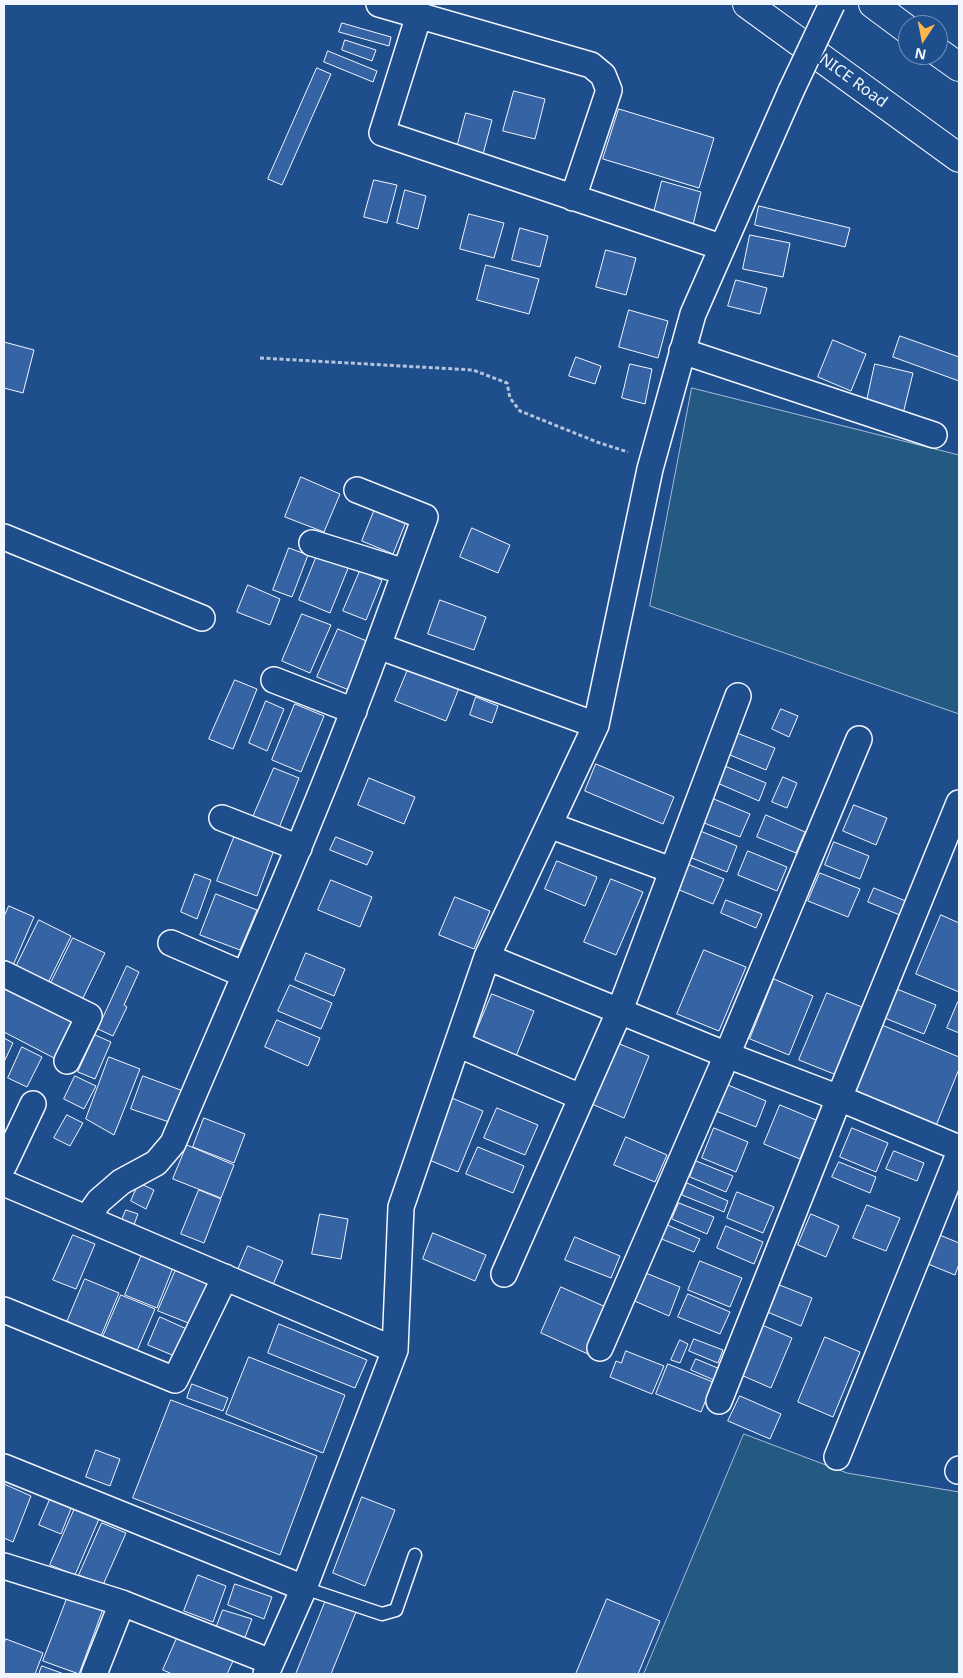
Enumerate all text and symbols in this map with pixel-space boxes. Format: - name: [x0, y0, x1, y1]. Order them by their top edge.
- north arrow: [898, 15, 948, 65]
- text: N: [913, 44, 928, 65]
- street label: NICE Road: [815, 50, 891, 112]

